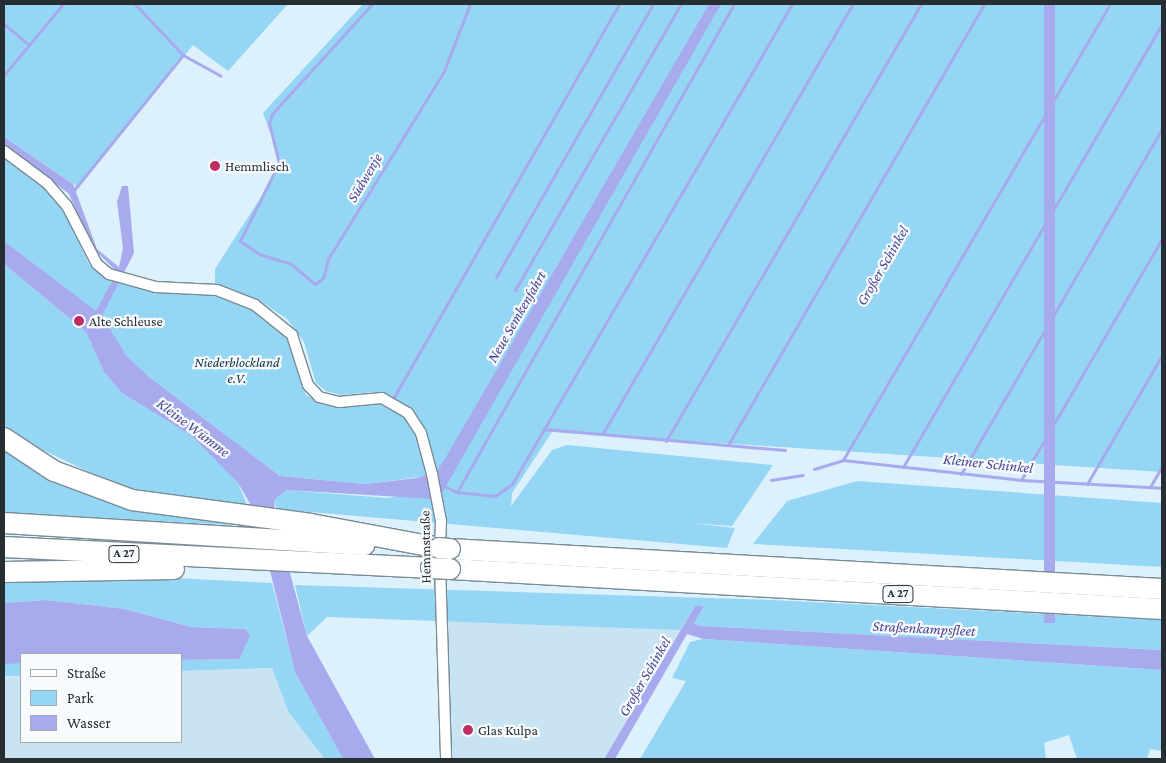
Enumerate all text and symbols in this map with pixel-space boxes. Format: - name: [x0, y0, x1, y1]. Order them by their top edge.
- water label: Südwenje: [343, 150, 387, 206]
- place label: Hemmlisch: [225, 158, 289, 174]
- marker: Hemmlisch: [209, 160, 221, 172]
- water label: Großer Schinkel: [853, 223, 913, 309]
- water label: Neue Semkenfahrt: [484, 268, 550, 366]
- place label: Alte Schleuse: [89, 313, 163, 329]
- marker: Alte Schleuse: [73, 315, 85, 327]
- park label: Niederblockland e.V.: [194, 354, 280, 387]
- water label: Kleine Wümme: [153, 395, 233, 461]
- water label: Kleiner Schinkel: [942, 450, 1034, 478]
- street label: Hemmstraße: [416, 510, 434, 584]
- road number: A 27: [108, 544, 140, 564]
- road number: A 27: [882, 584, 914, 604]
- water label: Straßenkampsfleet: [872, 617, 976, 641]
- water label: Großer Schinkel: [615, 634, 675, 720]
- legend: [20, 653, 182, 743]
- text: Straße: [67, 665, 106, 681]
- text: Park: [67, 690, 94, 706]
- text: Wasser: [67, 715, 111, 731]
- place label: Glas Kulpa: [478, 722, 538, 738]
- marker: Glas Kulpa: [462, 724, 474, 736]

